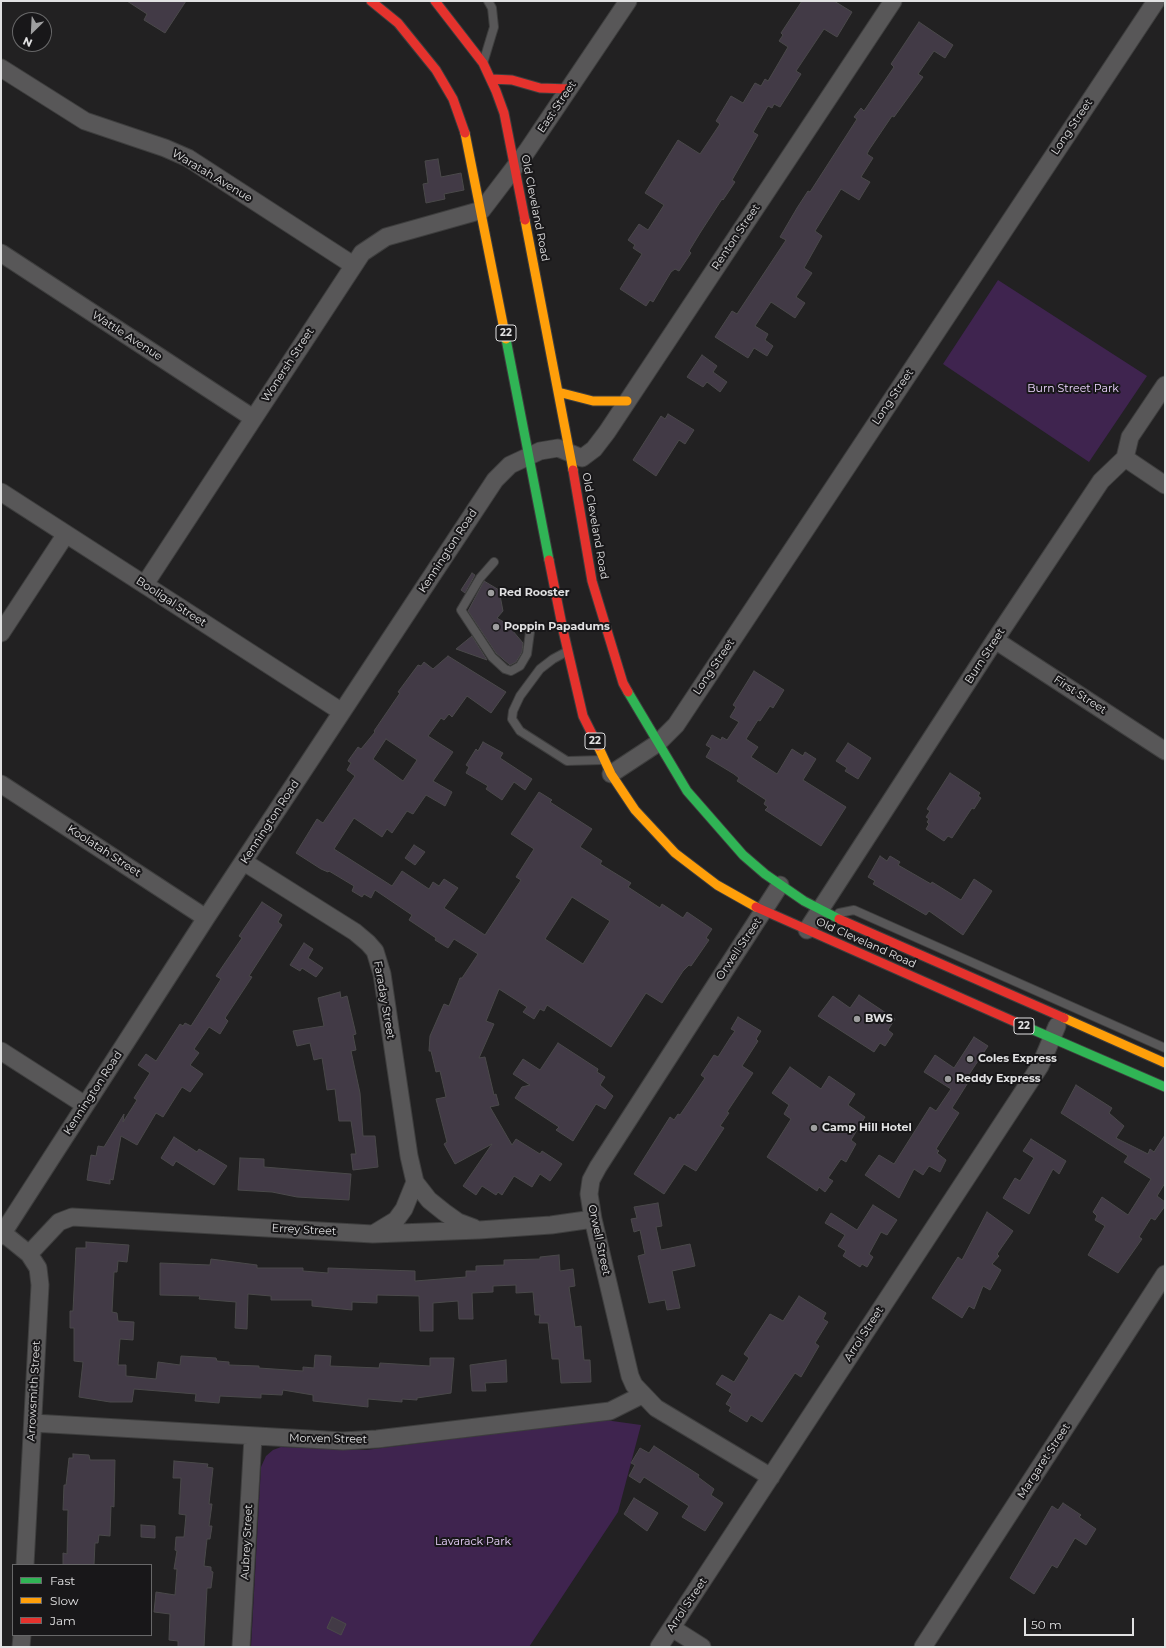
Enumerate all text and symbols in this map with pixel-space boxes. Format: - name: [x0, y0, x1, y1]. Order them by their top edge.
- north arrow: [12, 12, 52, 52]
- text: N: [21, 34, 34, 50]
- street label: East Street: [535, 79, 579, 135]
- street label: Long Street: [1049, 97, 1095, 157]
- street label: Waratah Avenue: [170, 147, 254, 205]
- street label: Old Cleveland Road: [518, 154, 552, 262]
- street label: Renton Street: [709, 201, 763, 273]
- street label: Wattle Avenue: [89, 308, 165, 364]
- street label: Wonersh Street: [259, 325, 317, 405]
- road number: 22: [496, 325, 516, 341]
- street label: Long Street: [870, 367, 916, 427]
- park label: Burn Street Park: [1027, 382, 1119, 396]
- street label: Old Cleveland Road: [579, 472, 611, 580]
- street label: Kennington Road: [416, 507, 480, 595]
- street label: Booligal Street: [133, 574, 209, 630]
- place label: Red Rooster: [499, 586, 569, 600]
- marker: Red Rooster: [486, 588, 496, 598]
- place label: Poppin Papadums: [504, 620, 610, 634]
- marker: Poppin Papadums: [491, 622, 501, 632]
- street label: Burn Street: [962, 626, 1008, 686]
- street label: Long Street: [691, 637, 737, 697]
- street label: First Street: [1051, 673, 1109, 717]
- road number: 22: [585, 733, 605, 749]
- street label: Kennington Road: [238, 778, 302, 866]
- street label: Koolatah Street: [65, 822, 143, 880]
- street label: Orwell Street: [713, 915, 765, 983]
- street label: Old Cleveland Road: [814, 915, 918, 971]
- street label: Faraday Street: [371, 960, 397, 1040]
- place label: BWS: [865, 1012, 893, 1026]
- marker: BWS: [852, 1014, 862, 1024]
- road number: 22: [1014, 1018, 1034, 1034]
- street label: Kennington Road: [61, 1049, 125, 1137]
- place label: Coles Express: [978, 1052, 1057, 1066]
- marker: Coles Express: [965, 1054, 975, 1064]
- place label: Reddy Express: [956, 1072, 1041, 1086]
- marker: Reddy Express: [943, 1074, 953, 1084]
- place label: Camp Hill Hotel: [822, 1121, 912, 1135]
- marker: Camp Hill Hotel: [809, 1123, 819, 1133]
- street label: Orwell Street: [585, 1203, 613, 1277]
- street label: Errey Street: [271, 1222, 337, 1238]
- street label: Arrol Street: [841, 1304, 887, 1364]
- street label: Arrowsmith Street: [25, 1340, 43, 1442]
- street label: Margaret Street: [1015, 1421, 1073, 1501]
- street label: Morven Street: [289, 1432, 367, 1446]
- street label: Aubrey Street: [238, 1504, 256, 1580]
- park label: Lavarack Park: [435, 1535, 511, 1549]
- legend: [12, 1564, 152, 1636]
- text: Fast: [50, 1573, 75, 1588]
- street label: Arrol Street: [664, 1575, 710, 1635]
- text: Slow: [50, 1593, 79, 1608]
- scale bar: [1026, 1610, 1136, 1636]
- text: Jam: [50, 1613, 76, 1628]
- text: 50 m: [1031, 1617, 1062, 1632]

